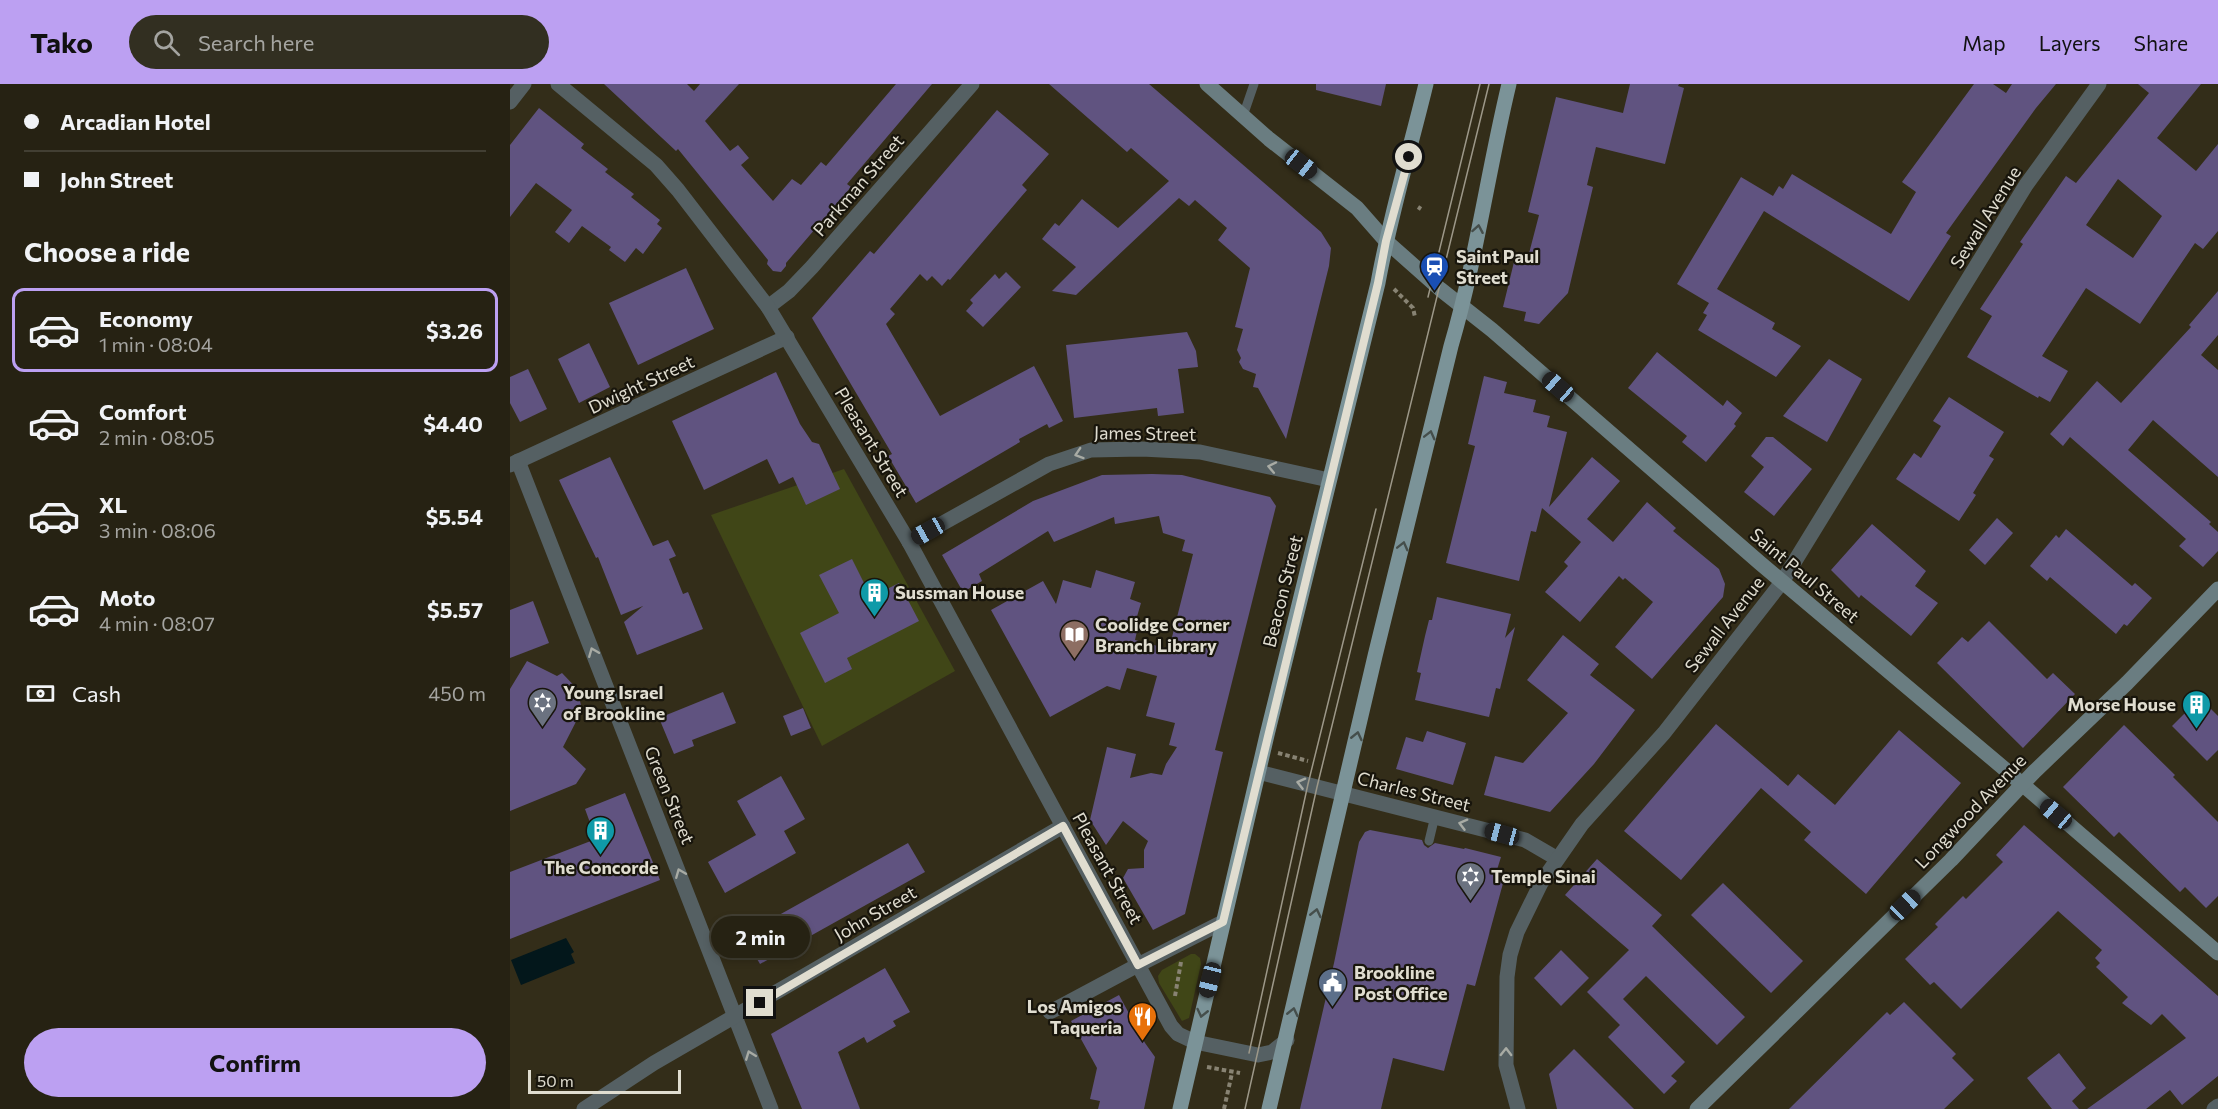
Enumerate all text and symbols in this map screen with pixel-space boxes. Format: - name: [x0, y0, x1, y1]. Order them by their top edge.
- search box: [129, 15, 549, 69]
- text: Tako: [30, 25, 93, 59]
- icon: search: [150, 26, 183, 59]
- text: Search here: [198, 29, 314, 56]
- text: Map: [1962, 30, 2006, 55]
- text: Layers: [2039, 30, 2101, 55]
- text: Share: [2134, 30, 2188, 55]
- text: Arcadian Hotel: [60, 108, 211, 135]
- street label: Parkman Street: [808, 130, 908, 240]
- route start: [1395, 143, 1422, 170]
- car: [1281, 146, 1321, 182]
- street label: Sewall Avenue: [1945, 162, 2025, 272]
- text: John Street: [60, 166, 173, 193]
- one-way arrow: [1471, 225, 1484, 235]
- text: Choose a ride: [24, 235, 190, 268]
- place label: Saint Paul Street: [1456, 245, 1539, 288]
- station icon: Saint Paul Street: [1419, 250, 1451, 292]
- icon: car: [27, 303, 81, 357]
- text: Economy: [99, 305, 193, 332]
- text: $3.26: [426, 317, 483, 344]
- text: 1 min · 08:04: [99, 332, 213, 356]
- street label: Dwight Street: [585, 350, 697, 418]
- car: [1539, 368, 1577, 406]
- street label: Pleasant Street: [831, 383, 913, 501]
- icon: car: [27, 396, 81, 450]
- text: Comfort: [99, 398, 187, 425]
- text: $4.40: [423, 410, 483, 437]
- street label: James Street: [1094, 421, 1196, 445]
- text: 2 min · 08:05: [99, 425, 215, 449]
- one-way arrow: [1423, 430, 1436, 440]
- one-way arrow: [1074, 446, 1085, 459]
- one-way arrow: [1267, 461, 1277, 474]
- icon: car: [27, 489, 81, 543]
- text: XL: [99, 491, 127, 518]
- text: $5.54: [426, 503, 483, 530]
- car: [908, 514, 948, 548]
- text: 3 min · 08:06: [99, 518, 216, 542]
- street label: Saint Paul Street: [1746, 523, 1864, 627]
- street label: Beacon Street: [1257, 533, 1307, 649]
- one-way arrow: [1395, 542, 1408, 552]
- street label: Sewall Avenue: [1680, 571, 1768, 677]
- building icon: Sussman House: [858, 576, 890, 618]
- place label: Sussman House: [895, 581, 1024, 603]
- icon: car: [27, 582, 81, 636]
- text: Moto: [99, 584, 155, 611]
- text: $5.57: [427, 596, 483, 623]
- text: 4 min · 08:07: [99, 611, 215, 635]
- place label: Coolidge Corner Branch Library: [1095, 613, 1230, 656]
- library icon: Coolidge Corner Branch Library: [1058, 618, 1090, 660]
- one-way arrow: [588, 647, 600, 658]
- icon: cash: [24, 677, 57, 710]
- text: Cash: [72, 680, 121, 707]
- text: 450 m: [428, 681, 486, 705]
- place label: Young Israel of Brookline: [563, 681, 665, 724]
- synagogue icon: Young Israel of Brookline: [526, 686, 558, 728]
- building icon: Morse House: [2181, 688, 2213, 730]
- place label: Morse House: [2067, 693, 2176, 715]
- one-way arrow: [1350, 731, 1363, 741]
- street label: Green Street: [640, 743, 700, 847]
- street label: Longwood Avenue: [1910, 749, 2030, 873]
- street label: Charles Street: [1355, 766, 1473, 816]
- one-way arrow: [1296, 777, 1306, 790]
- car: [2036, 796, 2076, 832]
- street label: Pleasant Street: [1068, 808, 1148, 928]
- building icon: The Concorde: [585, 814, 617, 856]
- one-way arrow: [1458, 818, 1468, 831]
- car: [1482, 821, 1522, 847]
- place label: The Concorde: [543, 856, 659, 878]
- synagogue icon: Temple Sinai: [1454, 860, 1486, 902]
- place label: Temple Sinai: [1491, 865, 1596, 887]
- one-way arrow: [675, 868, 687, 879]
- street label: John Street: [830, 881, 920, 945]
- car: [1886, 886, 1924, 924]
- one-way arrow: [1309, 908, 1322, 918]
- callout: 2 min: [710, 916, 810, 958]
- text: 2 min: [736, 925, 785, 949]
- car: [1197, 960, 1223, 1000]
- place label: Brookline Post Office: [1354, 961, 1447, 1004]
- public building icon: Brookline Post Office: [1317, 966, 1349, 1008]
- route end: [746, 989, 773, 1016]
- place label: Los Amigos Taqueria: [1027, 995, 1122, 1038]
- restaurant icon: Los Amigos Taqueria: [1127, 1000, 1159, 1042]
- one-way arrow: [1286, 1007, 1299, 1017]
- one-way arrow: [1196, 1008, 1209, 1018]
- button: Confirm: [24, 1028, 486, 1097]
- one-way arrow: [1500, 1048, 1512, 1057]
- one-way arrow: [745, 1050, 757, 1061]
- scale bar: [528, 1067, 681, 1094]
- text: 50 m: [537, 1071, 574, 1090]

